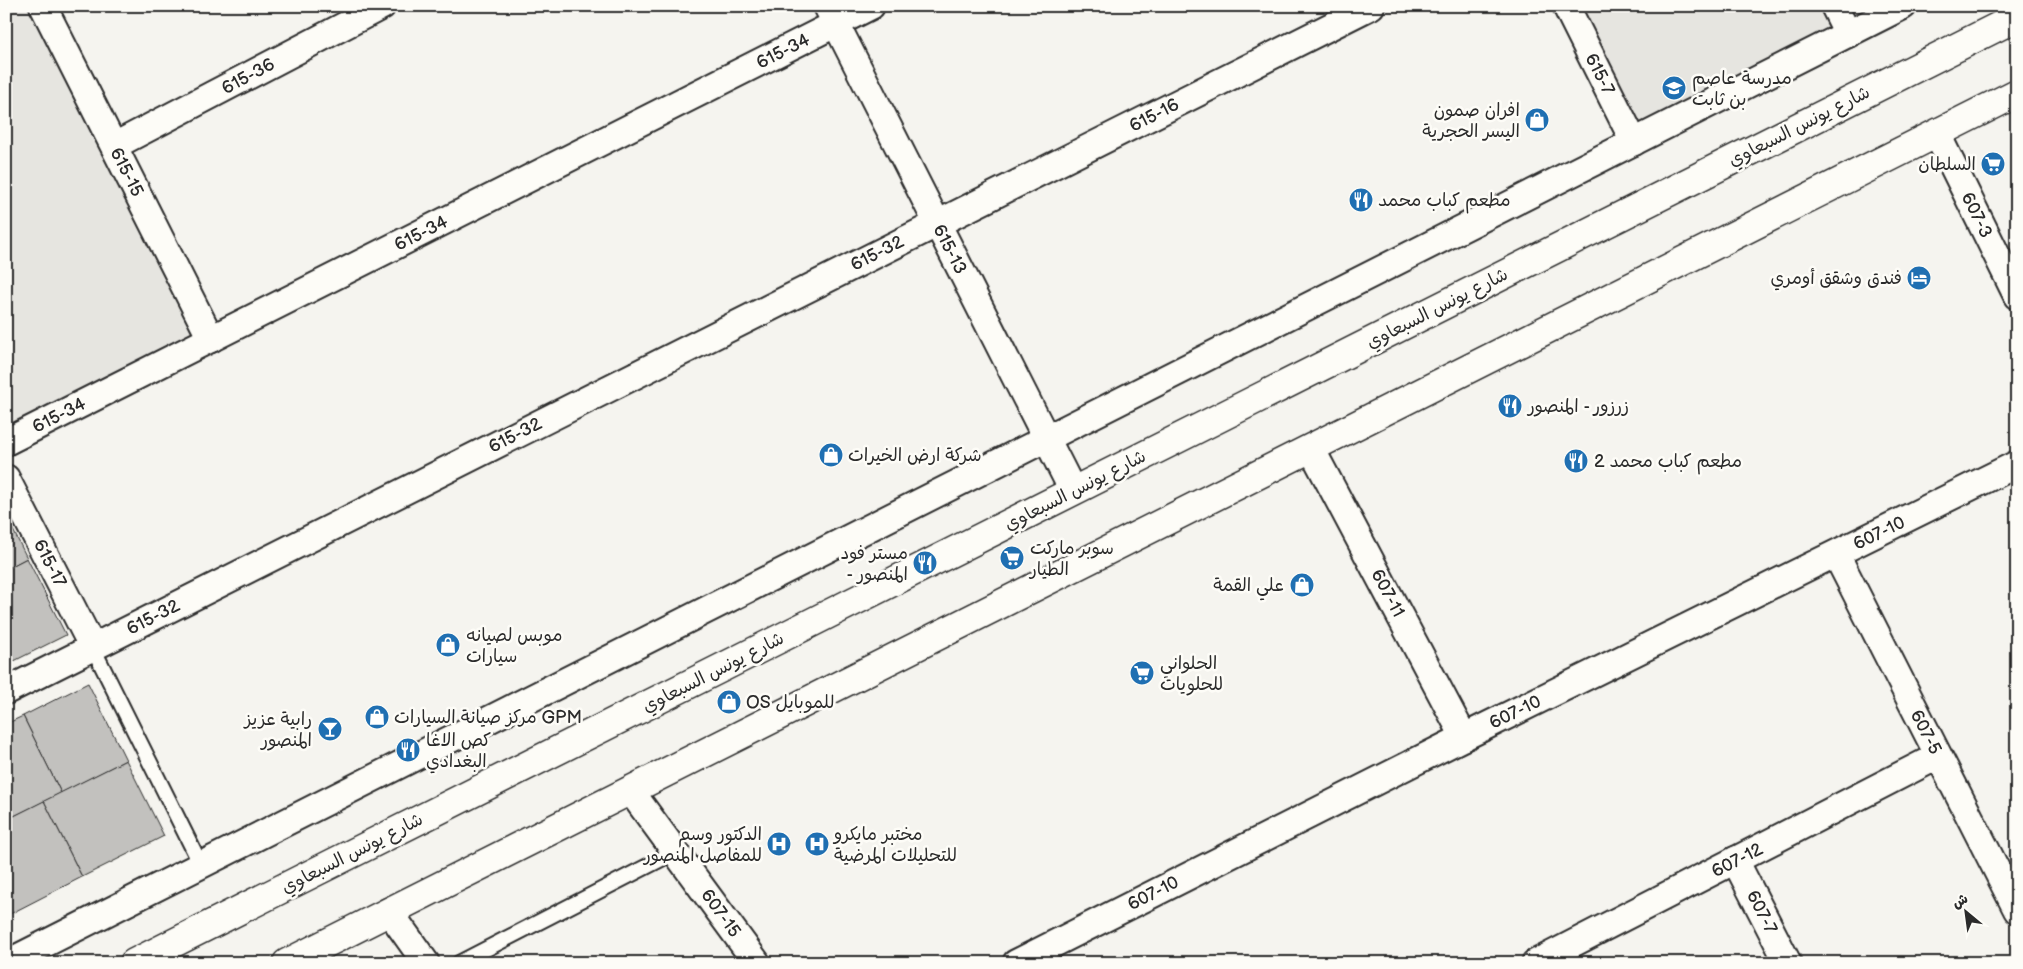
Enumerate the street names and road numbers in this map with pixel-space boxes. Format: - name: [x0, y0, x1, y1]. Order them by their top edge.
- street label: 615-34: [753, 29, 813, 74]
- street label: 615-7: [1580, 50, 1619, 99]
- street label: 615-36: [218, 54, 278, 99]
- street label: شارع يونس السبعاوي: [1725, 82, 1874, 173]
- street label: 615-16: [1126, 94, 1183, 137]
- street label: 615-15: [105, 144, 148, 200]
- street label: 607-3: [1957, 189, 1997, 241]
- street label: 615-34: [391, 211, 451, 256]
- street label: 615-13: [928, 221, 971, 278]
- street label: 615-32: [847, 231, 908, 276]
- street label: شارع يونس السبعاوي: [1363, 264, 1512, 355]
- street label: 615-34: [29, 393, 89, 438]
- street label: 615-32: [485, 413, 546, 458]
- street label: شارع يونس السبعاوي: [1001, 446, 1150, 537]
- street label: 607-10: [1850, 512, 1908, 555]
- street label: 615-17: [29, 536, 70, 591]
- street label: 607-11: [1366, 566, 1409, 621]
- street label: 615-32: [123, 595, 184, 640]
- street label: شارع يونس السبعاوي: [639, 628, 788, 719]
- street label: 607-10: [1486, 691, 1544, 734]
- street label: 607-5: [1905, 706, 1946, 758]
- street label: شارع يونس السبعاوي: [278, 809, 427, 900]
- street label: 607-12: [1708, 839, 1767, 882]
- street label: 607-10: [1124, 872, 1182, 915]
- street label: 607-15: [696, 885, 745, 941]
- street label: 607-7: [1742, 887, 1781, 938]

